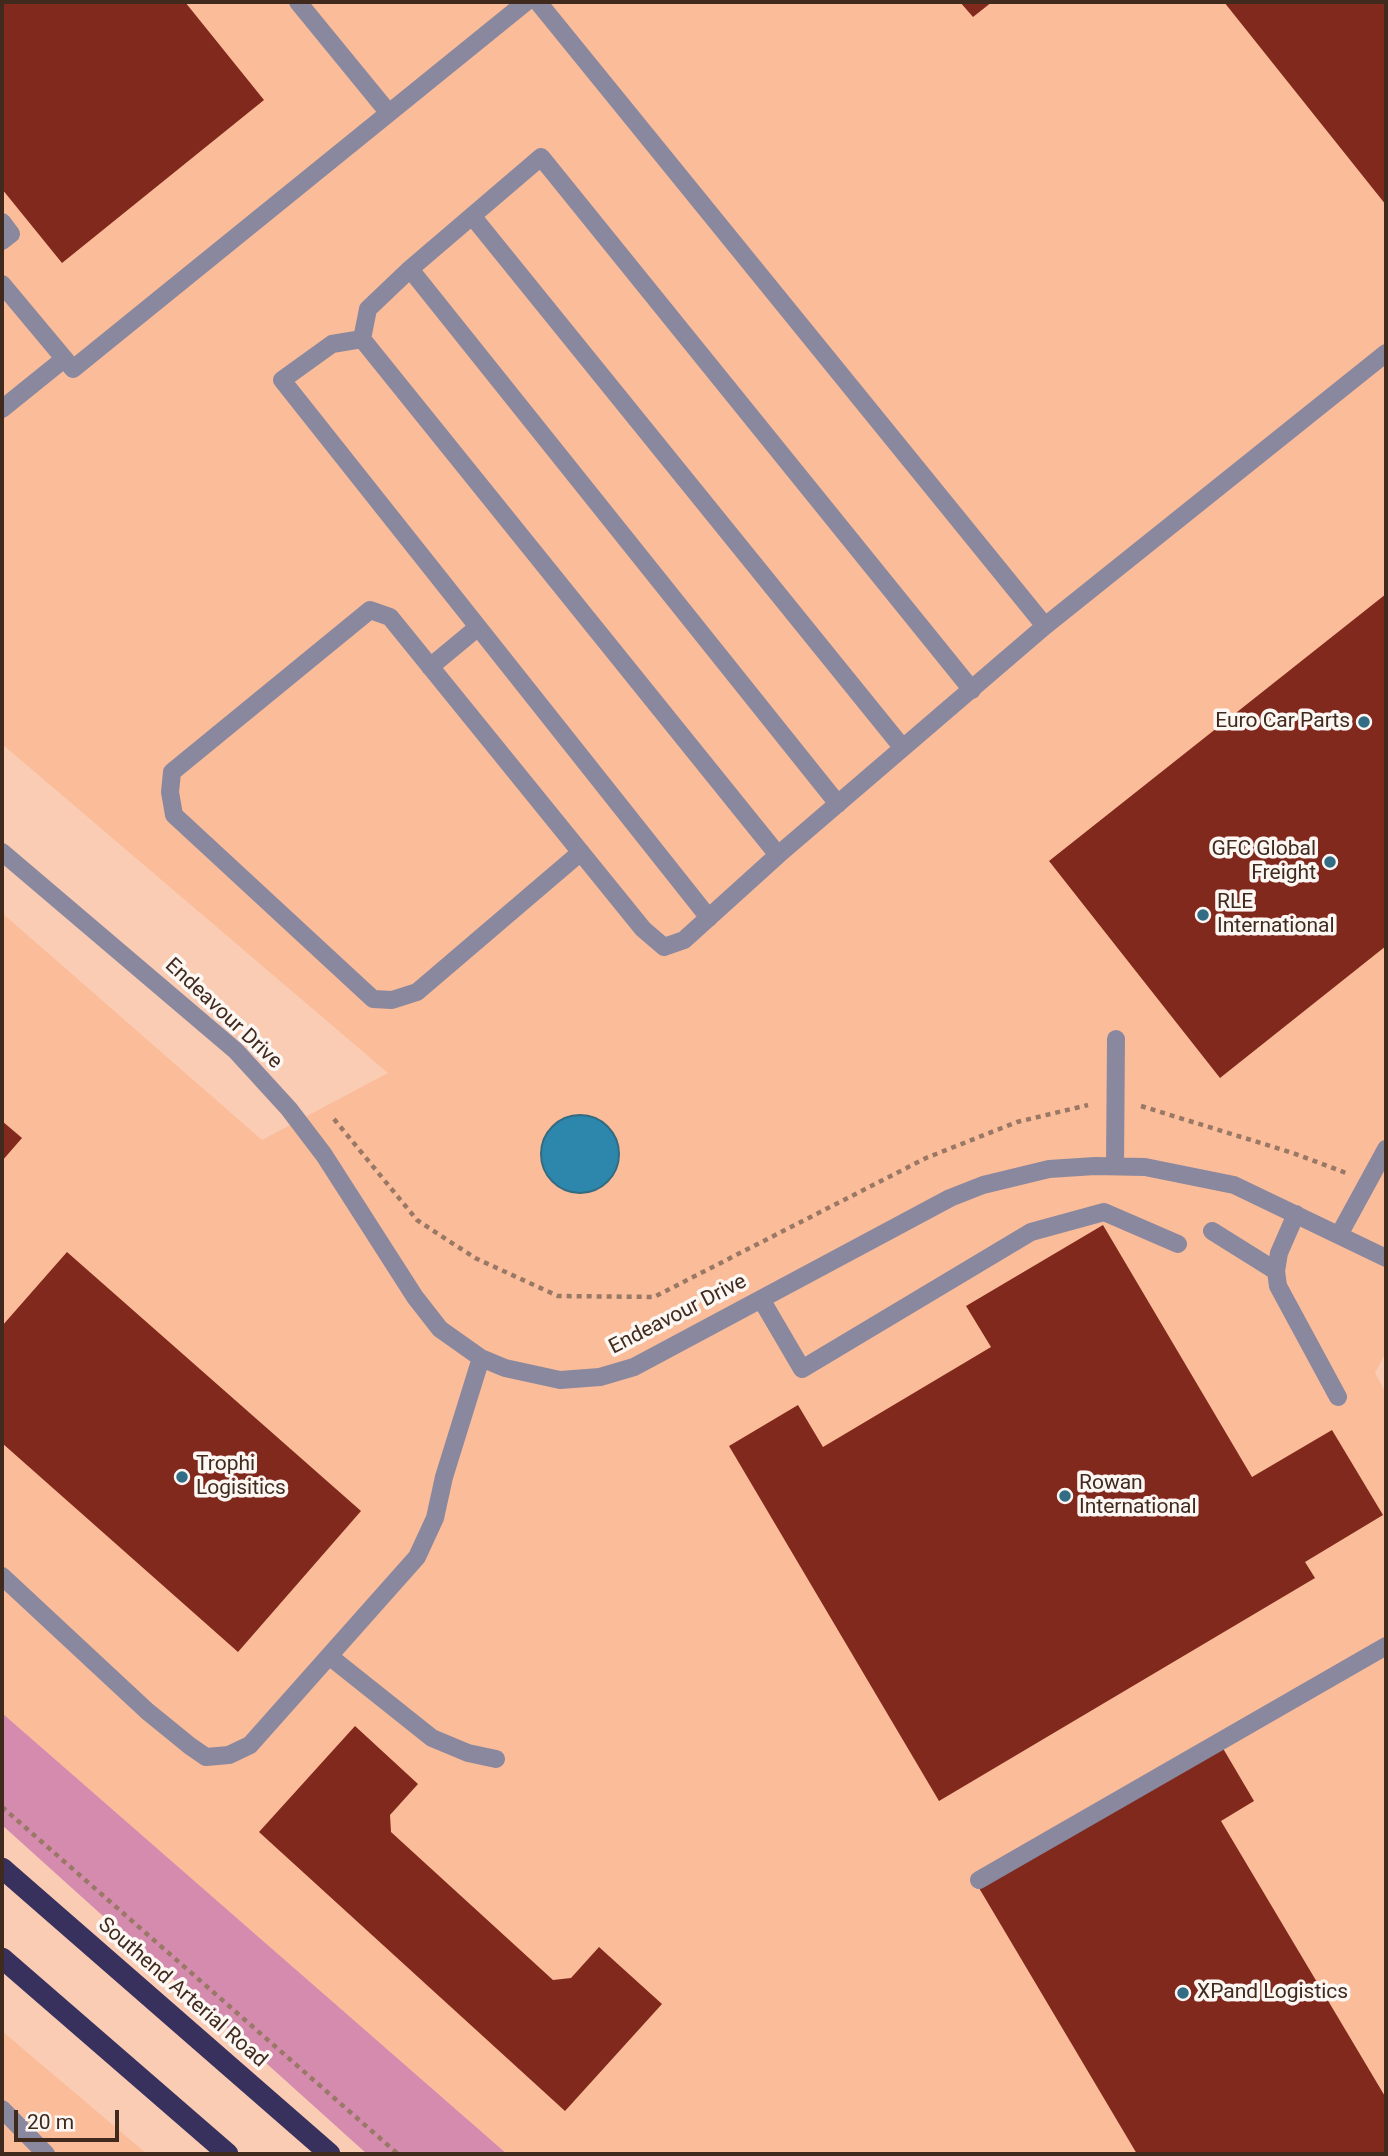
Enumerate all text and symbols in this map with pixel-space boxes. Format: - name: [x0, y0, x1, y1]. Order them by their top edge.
- place label: Euro Car Parts: [1215, 709, 1350, 735]
- marker: Euro Car Parts: [1356, 714, 1372, 730]
- place label: GFC Global Freight: [1212, 837, 1316, 887]
- marker: GFC Global Freight: [1322, 854, 1338, 870]
- place label: RLE International: [1217, 890, 1335, 940]
- marker: RLE International: [1195, 907, 1211, 923]
- street label: Endeavour Drive: [159, 953, 287, 1075]
- street label: Endeavour Drive: [605, 1270, 751, 1360]
- place label: Trophi Logisitics: [196, 1452, 286, 1502]
- marker: Trophi Logisitics: [174, 1469, 190, 1485]
- place label: Rowan International: [1079, 1471, 1197, 1521]
- marker: Rowan International: [1057, 1488, 1073, 1504]
- street label: Southend Arterial Road: [92, 1913, 272, 2073]
- place label: XPand Logistics: [1197, 1980, 1348, 2006]
- marker: XPand Logistics: [1175, 1985, 1191, 2001]
- scale bar: [18, 2096, 122, 2140]
- text: 20 m: [27, 2110, 74, 2134]

